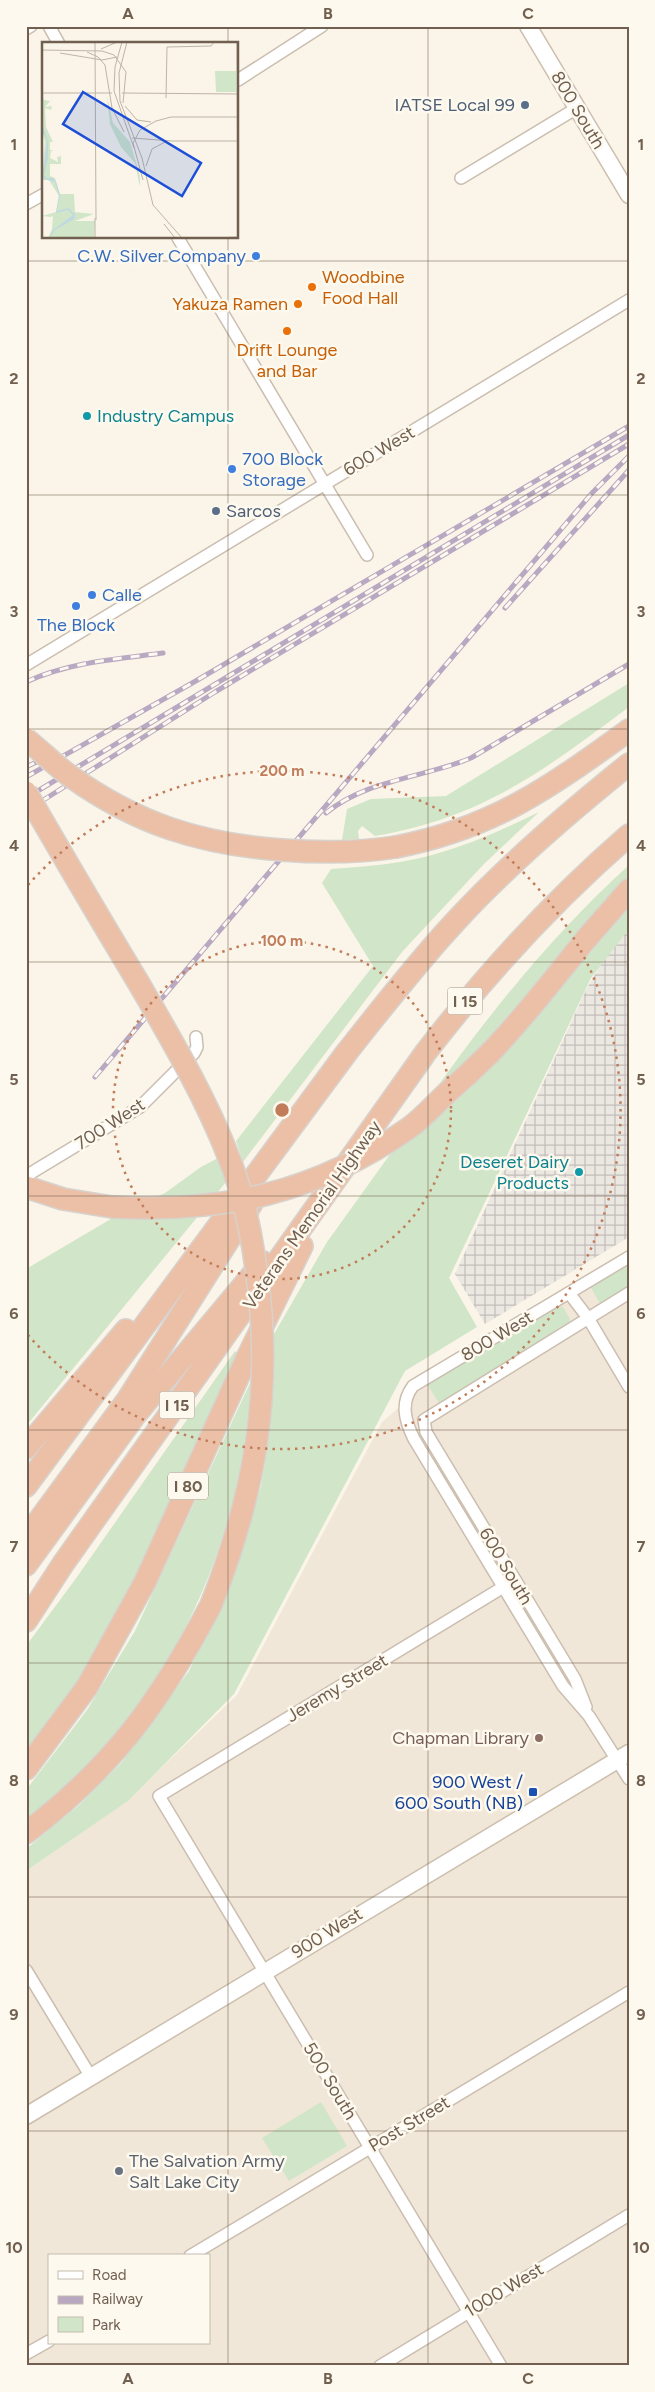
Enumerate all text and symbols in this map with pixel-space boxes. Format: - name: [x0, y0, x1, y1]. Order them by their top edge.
- text: A: [122, 4, 134, 23]
- text: B: [323, 4, 333, 23]
- text: C: [522, 4, 534, 23]
- inset map: [42, 42, 239, 239]
- street label: 800 South: [546, 67, 610, 153]
- place label: IATSE Local 99: [395, 94, 515, 116]
- marker: IATSE Local 99: [519, 99, 531, 111]
- text: 1: [11, 135, 17, 154]
- text: 1: [638, 135, 644, 154]
- place label: C.W. Silver Company: [77, 245, 247, 267]
- marker: C.W. Silver Company: [250, 250, 262, 262]
- place label: Woodbine Food Hall: [322, 266, 405, 309]
- marker: Woodbine Food Hall: [306, 281, 318, 293]
- place label: Yakuza Ramen: [172, 293, 288, 315]
- marker: Yakuza Ramen: [292, 298, 304, 310]
- marker: Drift Lounge and Bar: [281, 325, 293, 337]
- place label: Drift Lounge and Bar: [237, 339, 338, 382]
- text: 2: [9, 369, 19, 388]
- text: 2: [636, 369, 646, 388]
- place label: Industry Campus: [97, 405, 234, 427]
- marker: Industry Campus: [81, 410, 93, 422]
- street label: 600 West: [339, 421, 419, 481]
- place label: 700 Block Storage: [242, 448, 323, 491]
- marker: 700 Block Storage: [226, 463, 238, 475]
- place label: Sarcos: [226, 500, 281, 522]
- marker: Sarcos: [210, 505, 222, 517]
- place label: Calle: [102, 584, 142, 606]
- marker: Calle: [86, 589, 98, 601]
- marker: The Block: [70, 600, 82, 612]
- text: 3: [10, 602, 19, 621]
- text: 3: [637, 602, 646, 621]
- place label: The Block: [37, 614, 115, 636]
- text: 200 m: [260, 762, 304, 780]
- text: 4: [9, 836, 19, 855]
- text: 4: [636, 836, 646, 855]
- text: 100 m: [261, 932, 303, 950]
- road number: I 15: [448, 988, 482, 1014]
- text: 5: [9, 1070, 19, 1089]
- text: 5: [636, 1070, 646, 1089]
- street label: 700 West: [71, 1093, 149, 1155]
- centre of rings: [273, 1101, 291, 1119]
- street label: Veterans Memorial Highway: [238, 1116, 386, 1314]
- place label: Deseret Dairy Products: [460, 1151, 570, 1194]
- marker: Deseret Dairy Products: [573, 1166, 585, 1178]
- text: 6: [9, 1304, 19, 1323]
- text: 6: [636, 1304, 646, 1323]
- street label: 800 West: [457, 1306, 537, 1366]
- road number: I 15: [160, 1392, 194, 1418]
- road number: I 80: [168, 1472, 208, 1500]
- street label: 600 South: [474, 1523, 538, 1609]
- text: 7: [10, 1537, 19, 1556]
- text: 7: [637, 1537, 646, 1556]
- street label: Jeremy Street: [282, 1649, 392, 1727]
- place label: Chapman Library: [392, 1727, 530, 1749]
- marker: Chapman Library: [533, 1732, 545, 1744]
- text: 8: [9, 1771, 19, 1790]
- place label: 900 West / 600 South (NB): [395, 1771, 523, 1814]
- text: 8: [636, 1771, 646, 1790]
- marker: 900 West / 600 South (NB): [527, 1786, 539, 1798]
- street label: 900 West: [288, 1903, 367, 1963]
- text: 9: [9, 2005, 19, 2024]
- text: 9: [636, 2005, 646, 2024]
- street label: 500 South: [298, 2038, 362, 2124]
- street label: Post Street: [364, 2091, 454, 2157]
- place label: The Salvation Army Salt Lake City: [129, 2150, 285, 2193]
- marker: The Salvation Army Salt Lake City: [113, 2165, 125, 2177]
- text: 10: [5, 2238, 23, 2257]
- text: 10: [632, 2238, 650, 2257]
- legend: [48, 2254, 210, 2344]
- street label: 1000 West: [461, 2258, 548, 2322]
- text: Road: [92, 2266, 127, 2284]
- text: Railway: [92, 2290, 143, 2308]
- text: Park: [92, 2316, 121, 2334]
- text: A: [122, 2369, 134, 2388]
- text: B: [323, 2369, 333, 2388]
- text: C: [522, 2369, 534, 2388]

